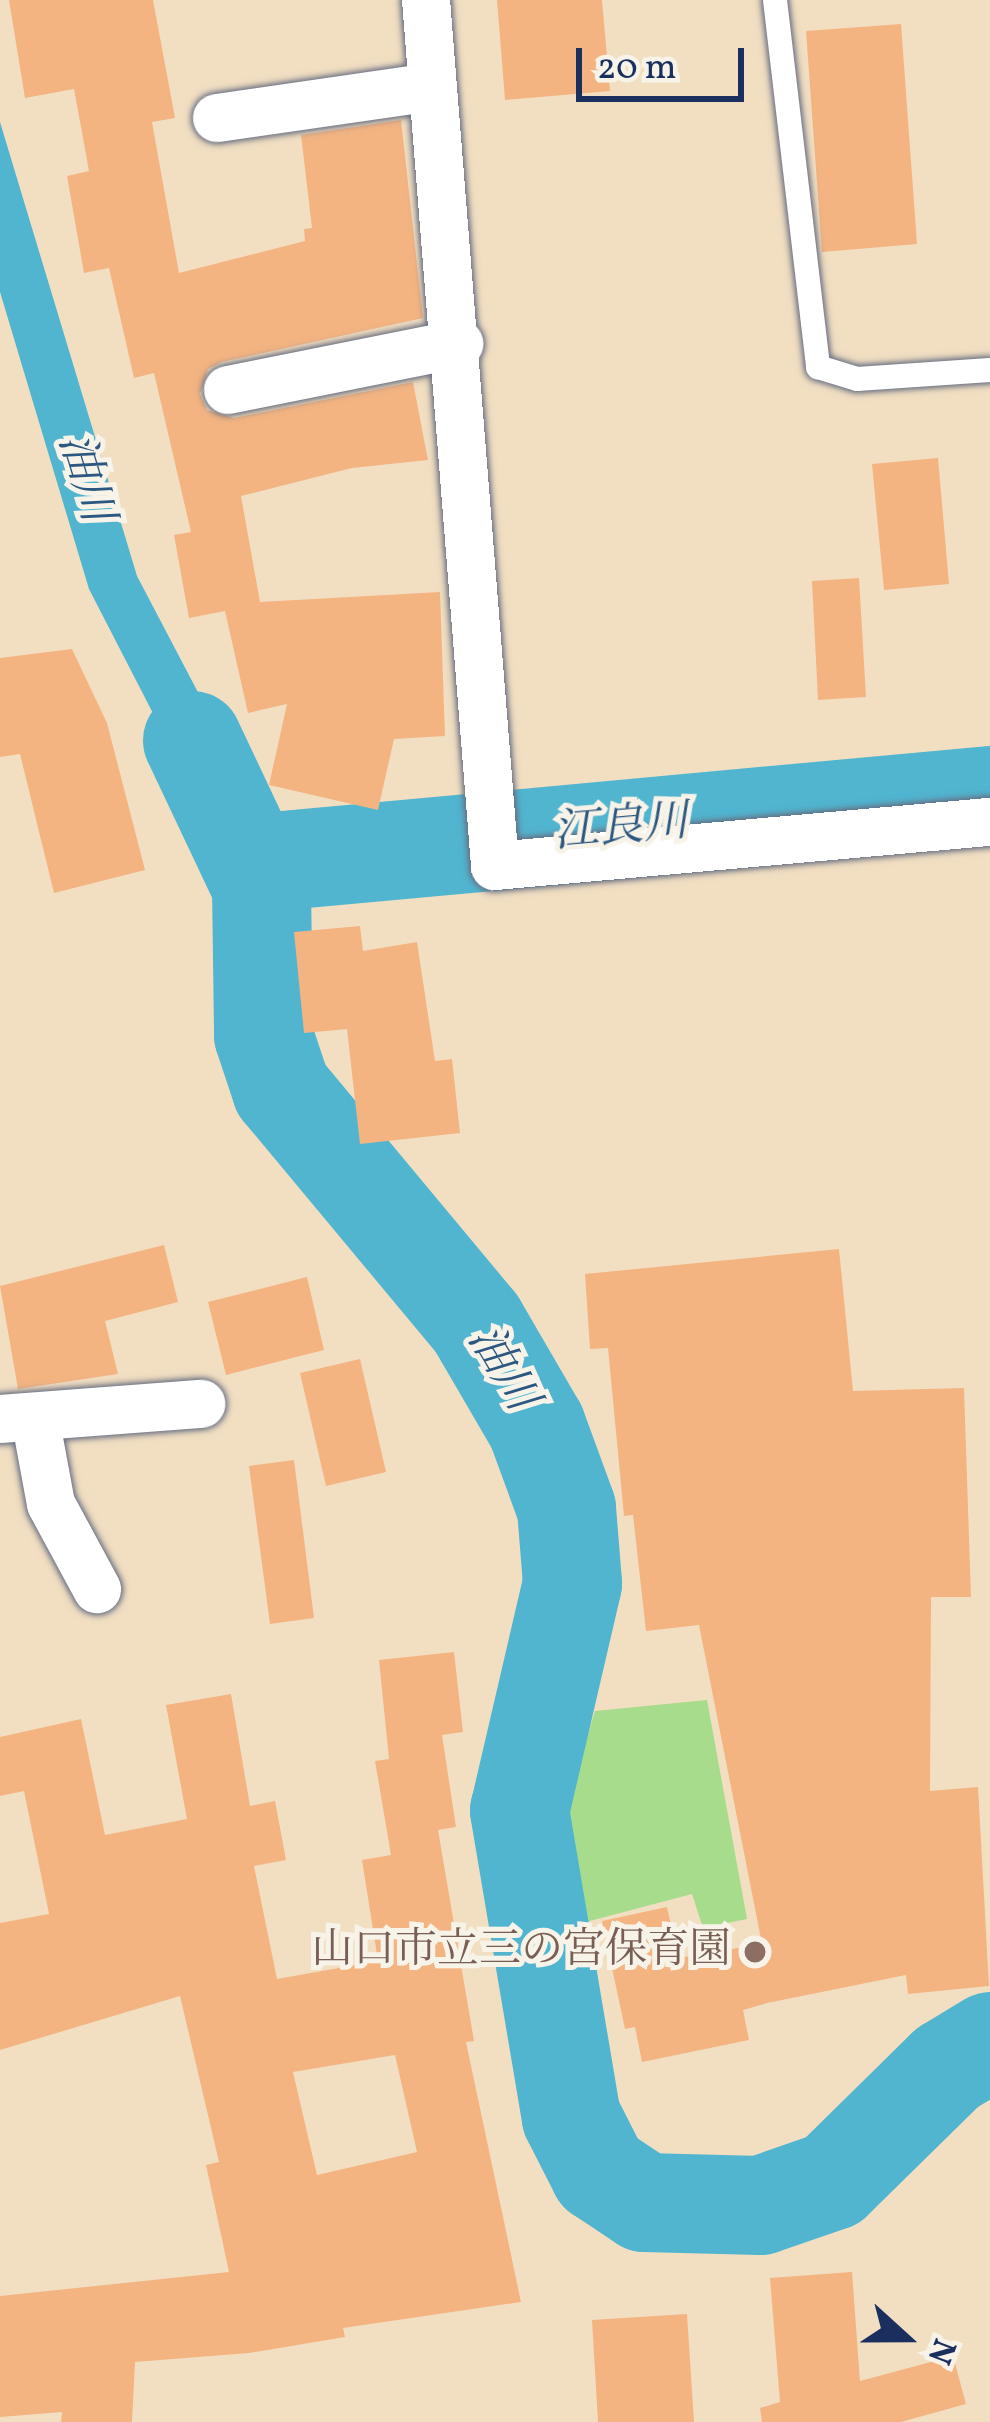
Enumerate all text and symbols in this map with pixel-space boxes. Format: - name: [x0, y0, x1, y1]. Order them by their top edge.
- scale bar: [582, 24, 750, 98]
- text: 20 m: [597, 44, 677, 94]
- water label: 油川: [45, 427, 123, 529]
- water label: 江良川: [551, 796, 691, 862]
- water label: 油川: [455, 1317, 547, 1421]
- place label: 山口市立三の宮保育園: [311, 1927, 731, 1977]
- marker: 山口市立三の宮保育園: [742, 1939, 768, 1965]
- north arrow: [846, 2278, 966, 2398]
- text: N: [914, 2331, 965, 2370]

